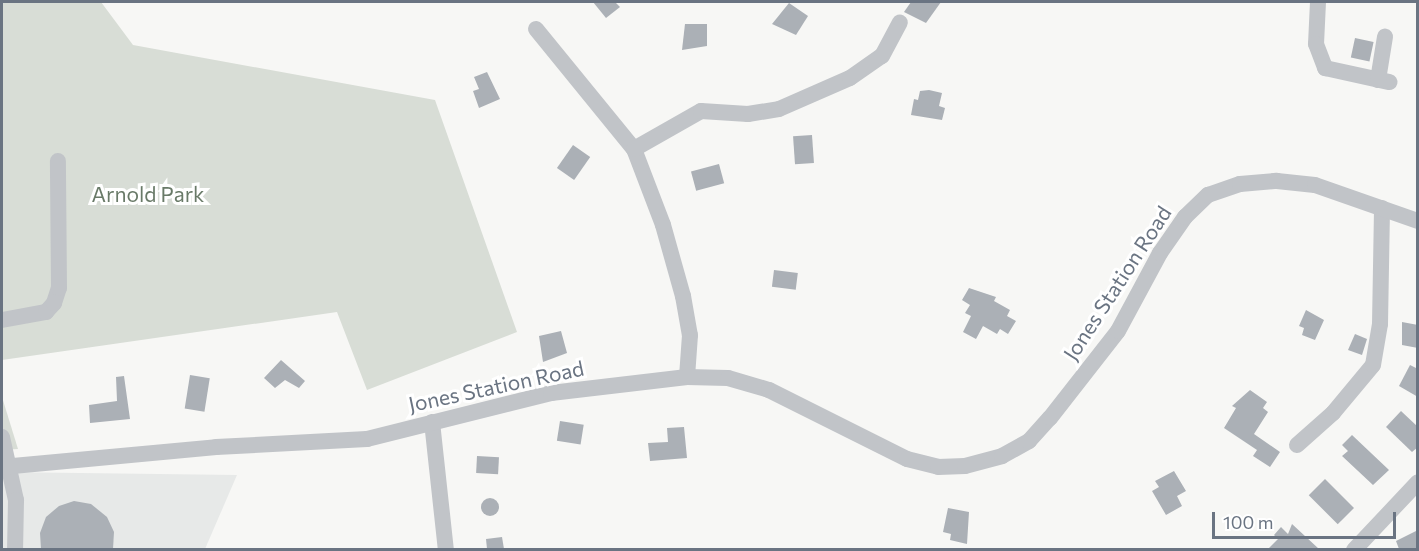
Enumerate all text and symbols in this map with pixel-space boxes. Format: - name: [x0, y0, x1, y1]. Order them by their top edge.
- park label: Arnold Park: [92, 181, 204, 207]
- street label: Jones Station Road: [1058, 201, 1176, 365]
- street label: Jones Station Road: [406, 355, 586, 417]
- scale bar: [1215, 500, 1400, 538]
- text: 100 m: [1223, 511, 1273, 533]

